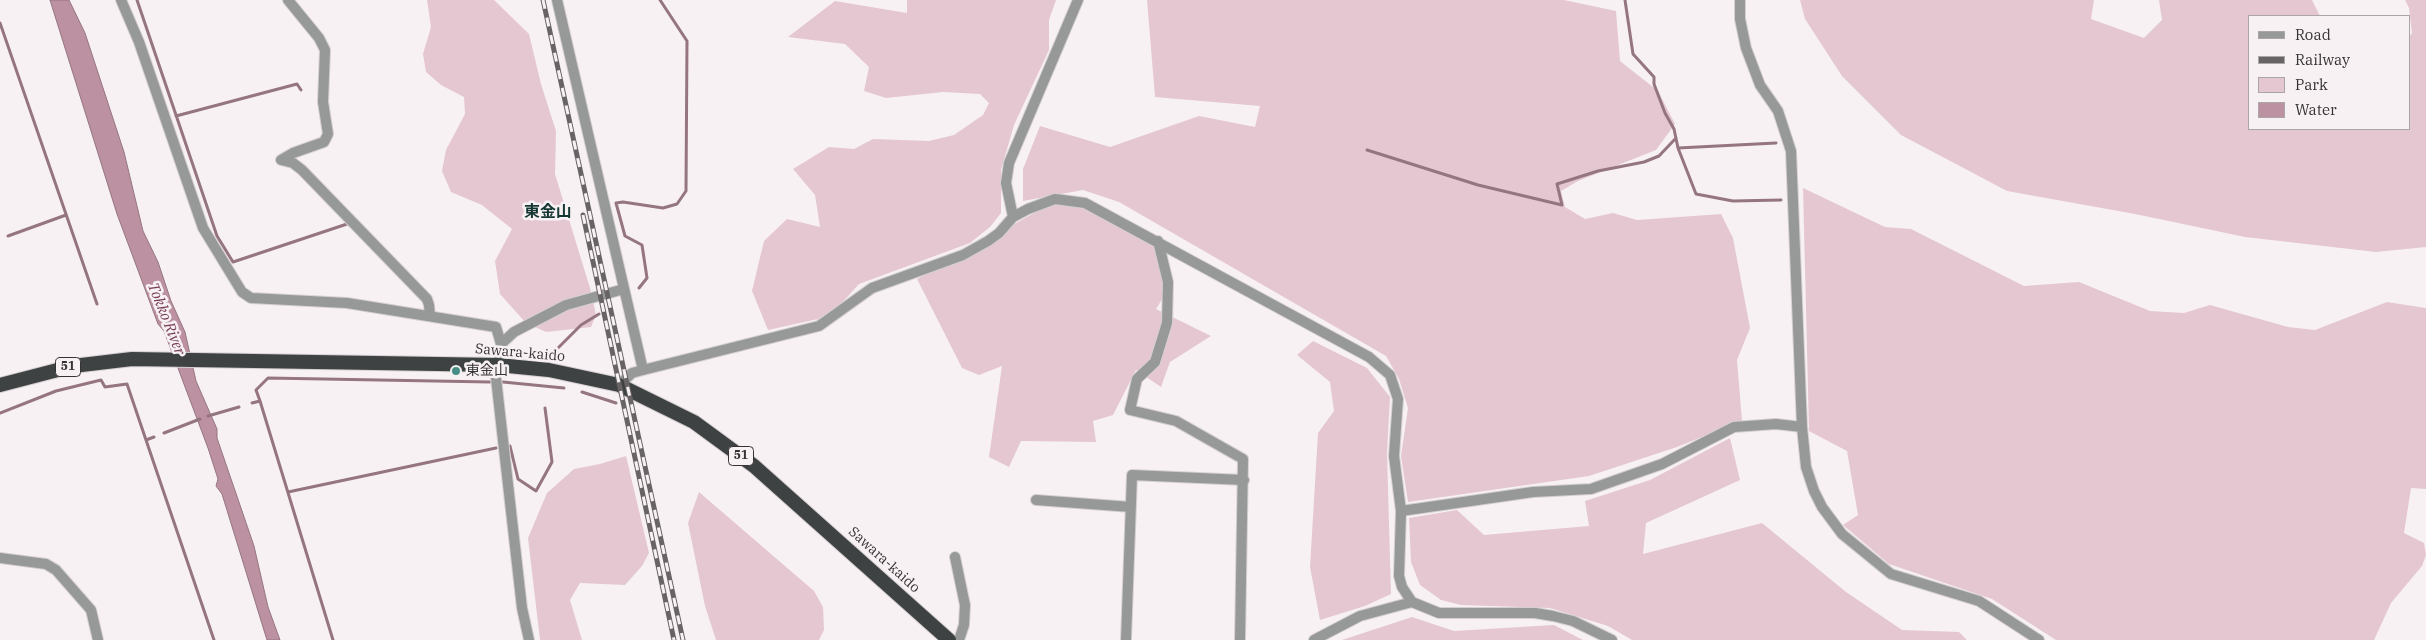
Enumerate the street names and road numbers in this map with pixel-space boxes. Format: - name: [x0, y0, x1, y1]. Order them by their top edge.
- street label: Sawara-kaido: [474, 341, 566, 365]
- road number: 51: [56, 358, 80, 377]
- road number: 51: [728, 446, 754, 466]
- street label: Sawara-kaido: [845, 524, 923, 596]

